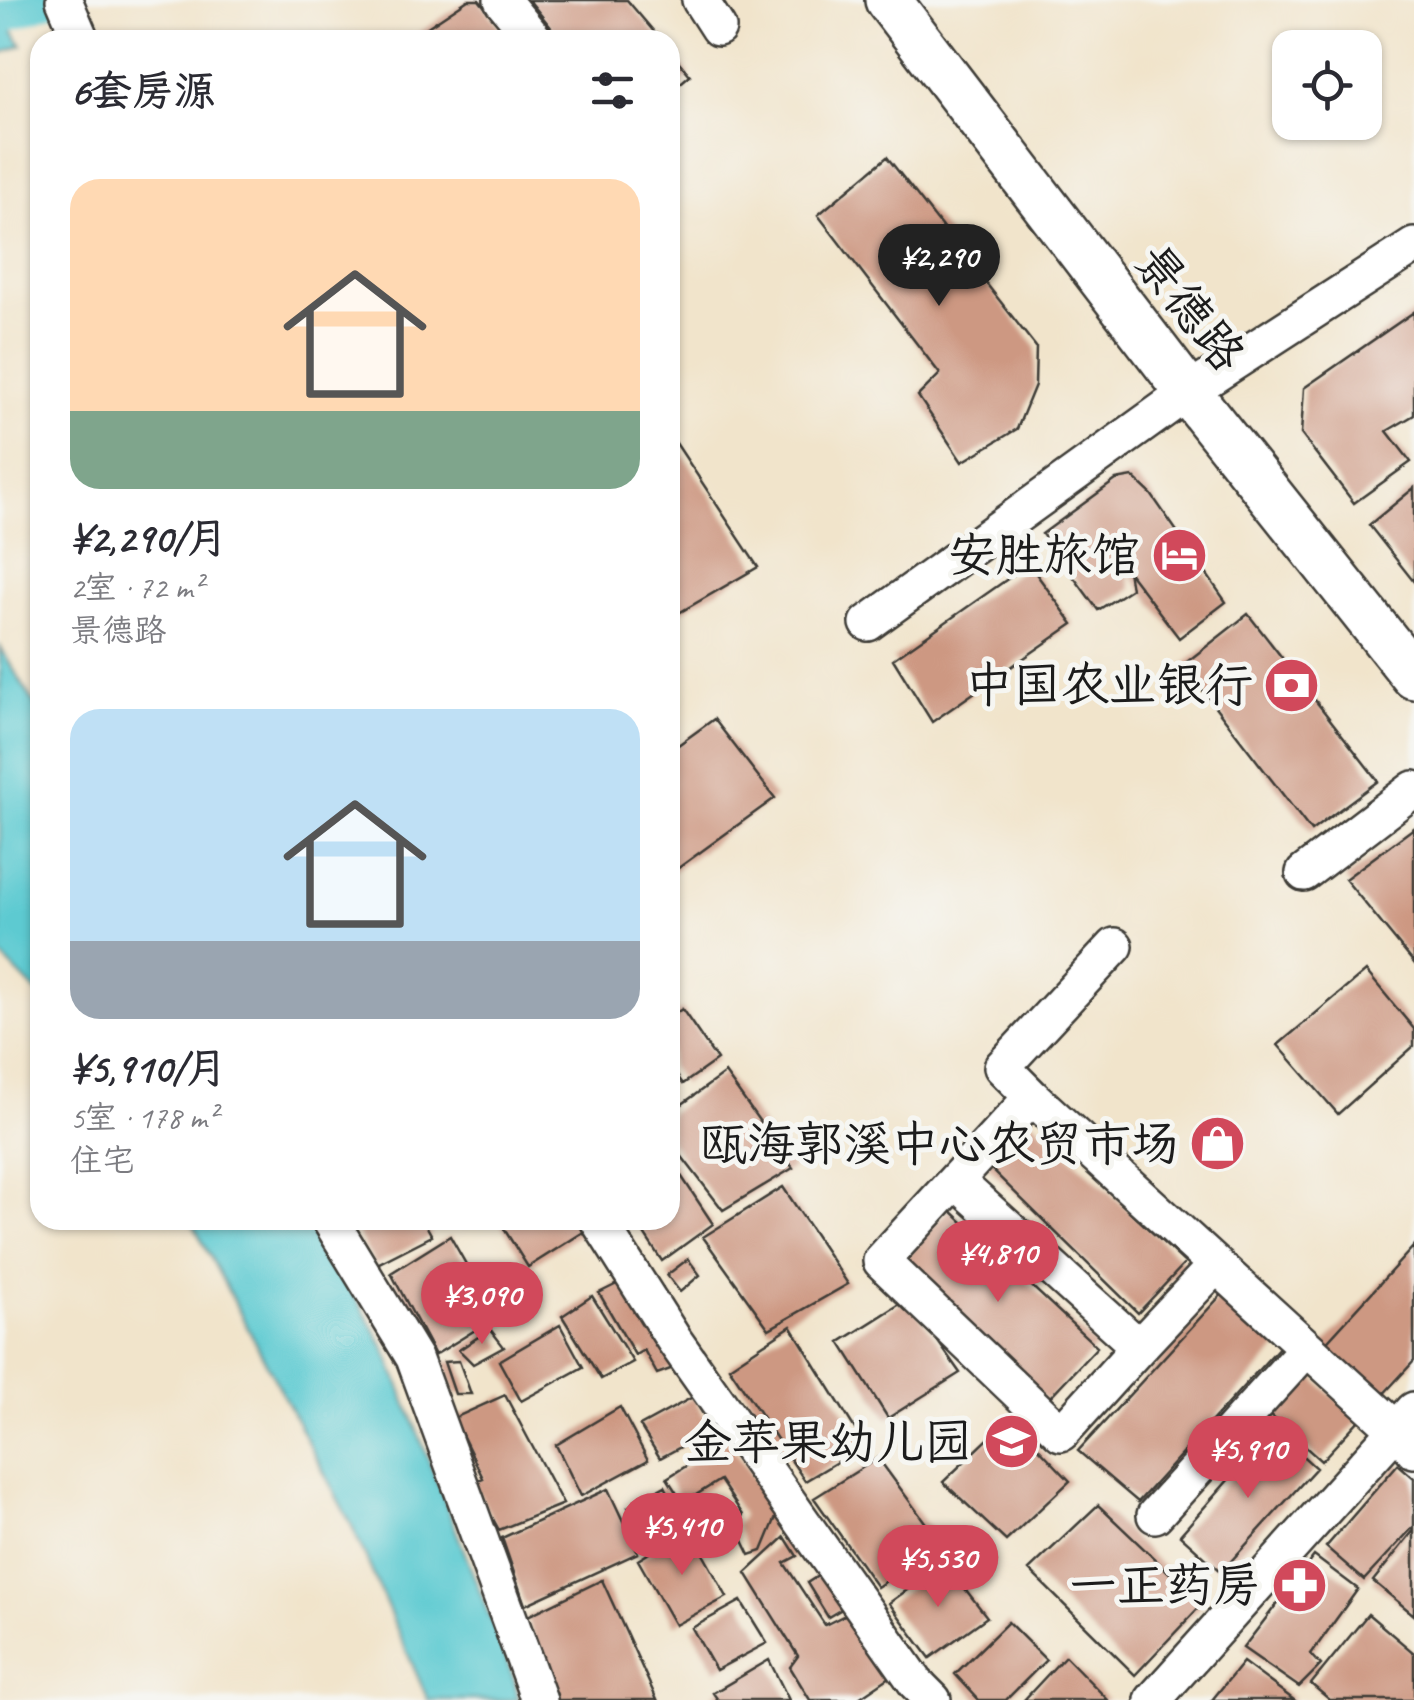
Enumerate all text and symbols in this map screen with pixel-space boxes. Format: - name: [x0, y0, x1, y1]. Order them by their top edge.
- map controls: [1272, 30, 1382, 140]
- button: locate: [1272, 30, 1382, 140]
- icon: filters: [585, 63, 640, 118]
- text: 6套房源: [70, 65, 216, 118]
- pin: ¥2,290: [858, 224, 1020, 309]
- street label: 景德路: [1122, 233, 1258, 383]
- text: ¥2,290: [900, 236, 978, 277]
- icon: home: [265, 244, 445, 424]
- text: ¥2,290/月: [70, 512, 228, 565]
- place label: 安胜旅馆: [948, 525, 1140, 585]
- hotel icon: 安胜旅馆: [1149, 525, 1209, 585]
- text: 2室 · 72 m²: [70, 567, 203, 608]
- text: 景德路: [70, 610, 166, 651]
- place label: 中国农业银行: [965, 655, 1253, 715]
- bank icon: 中国农业银行: [1262, 655, 1322, 715]
- icon: home: [265, 774, 445, 954]
- text: ¥5,910/月: [70, 1042, 228, 1095]
- text: 5室 · 178 m²: [70, 1097, 217, 1138]
- place label: 瓯海郭溪中心农贸市场: [699, 1114, 1179, 1174]
- shop icon: 瓯海郭溪中心农贸市场: [1188, 1114, 1248, 1174]
- text: 住宅: [70, 1140, 134, 1181]
- pin: ¥4,810: [917, 1220, 1079, 1305]
- text: ¥4,810: [959, 1232, 1037, 1273]
- pin: ¥3,090: [401, 1262, 563, 1347]
- text: ¥3,090: [443, 1274, 521, 1315]
- place label: 金苹果幼儿园: [684, 1412, 972, 1472]
- school or university icon: 金苹果幼儿园: [981, 1412, 1041, 1472]
- pin: ¥5,910: [1167, 1416, 1329, 1501]
- text: ¥5,910: [1209, 1428, 1287, 1469]
- pin: ¥5,410: [601, 1493, 763, 1578]
- text: ¥5,410: [643, 1505, 721, 1546]
- pin: ¥5,530: [857, 1525, 1019, 1610]
- text: ¥5,530: [899, 1537, 977, 1578]
- place label: 一正药房: [1069, 1555, 1261, 1615]
- pharmacy icon: 一正药房: [1270, 1555, 1330, 1615]

